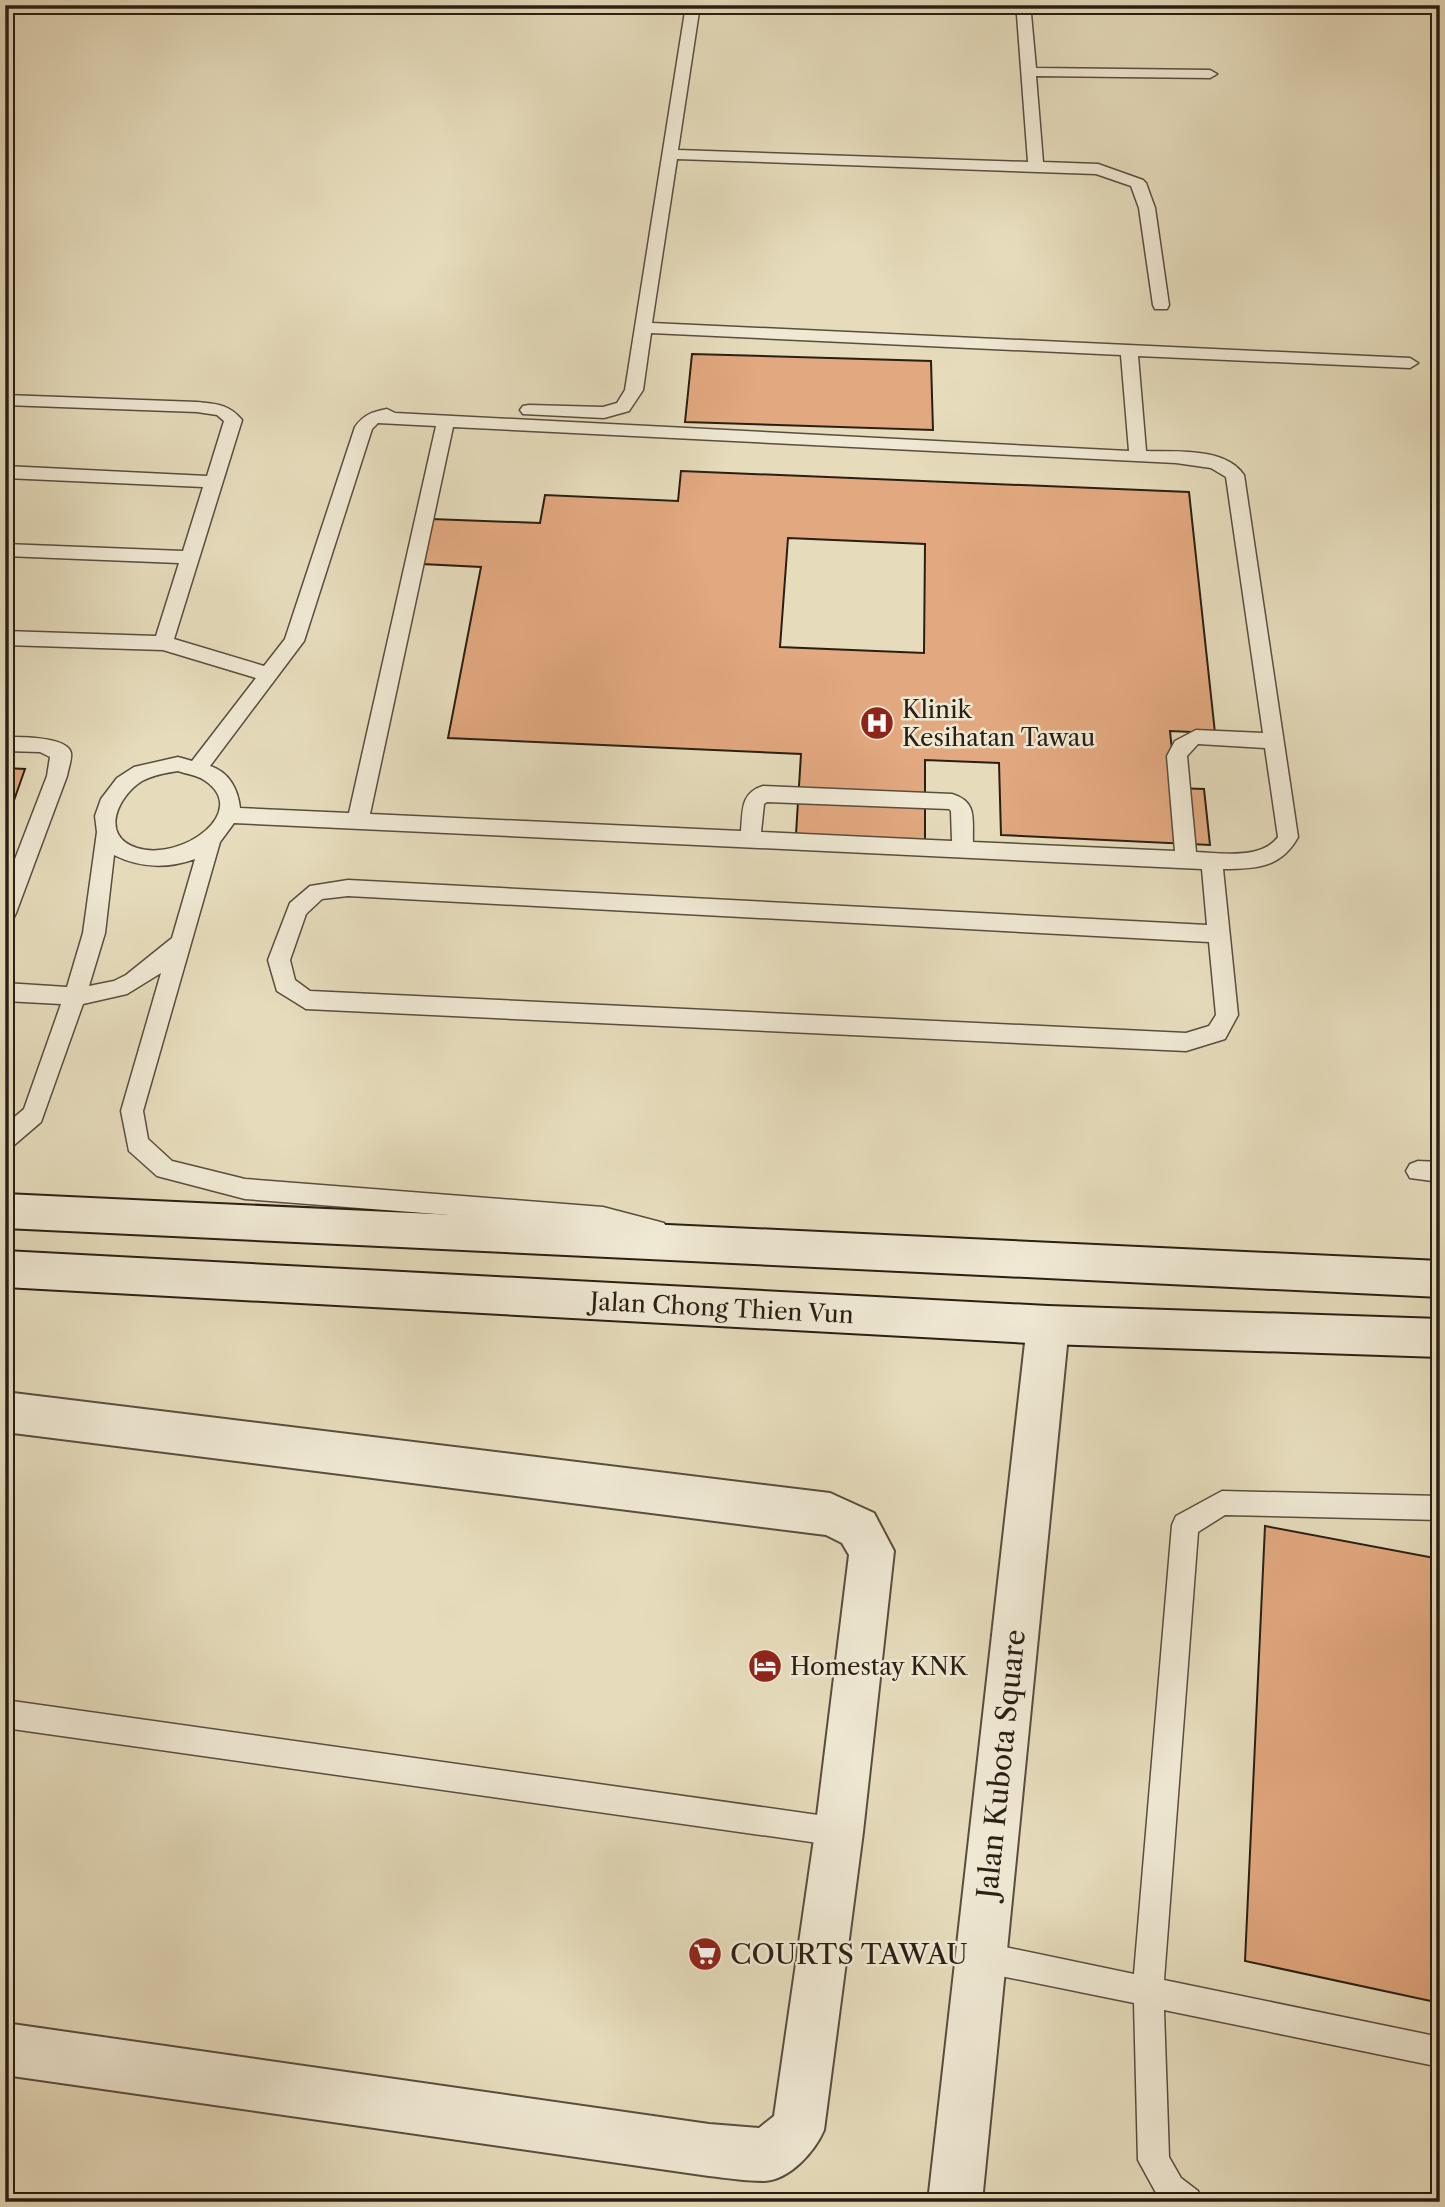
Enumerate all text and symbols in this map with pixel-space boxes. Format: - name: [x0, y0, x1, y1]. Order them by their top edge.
- place label: Klinik Kesihatan Tawau: [902, 695, 1095, 752]
- hospital icon: Klinik Kesihatan Tawau: [858, 704, 896, 742]
- street label: Jalan Chong Thien Vun: [586, 1286, 854, 1329]
- street label: Jalan Kubota Square: [970, 1628, 1032, 1904]
- hotel icon: Homestay KNK: [746, 1647, 784, 1685]
- place label: Homestay KNK: [790, 1652, 969, 1681]
- supermarket icon: COURTS TAWAU: [686, 1935, 724, 1973]
- place label: COURTS TAWAU: [730, 1937, 968, 1971]

